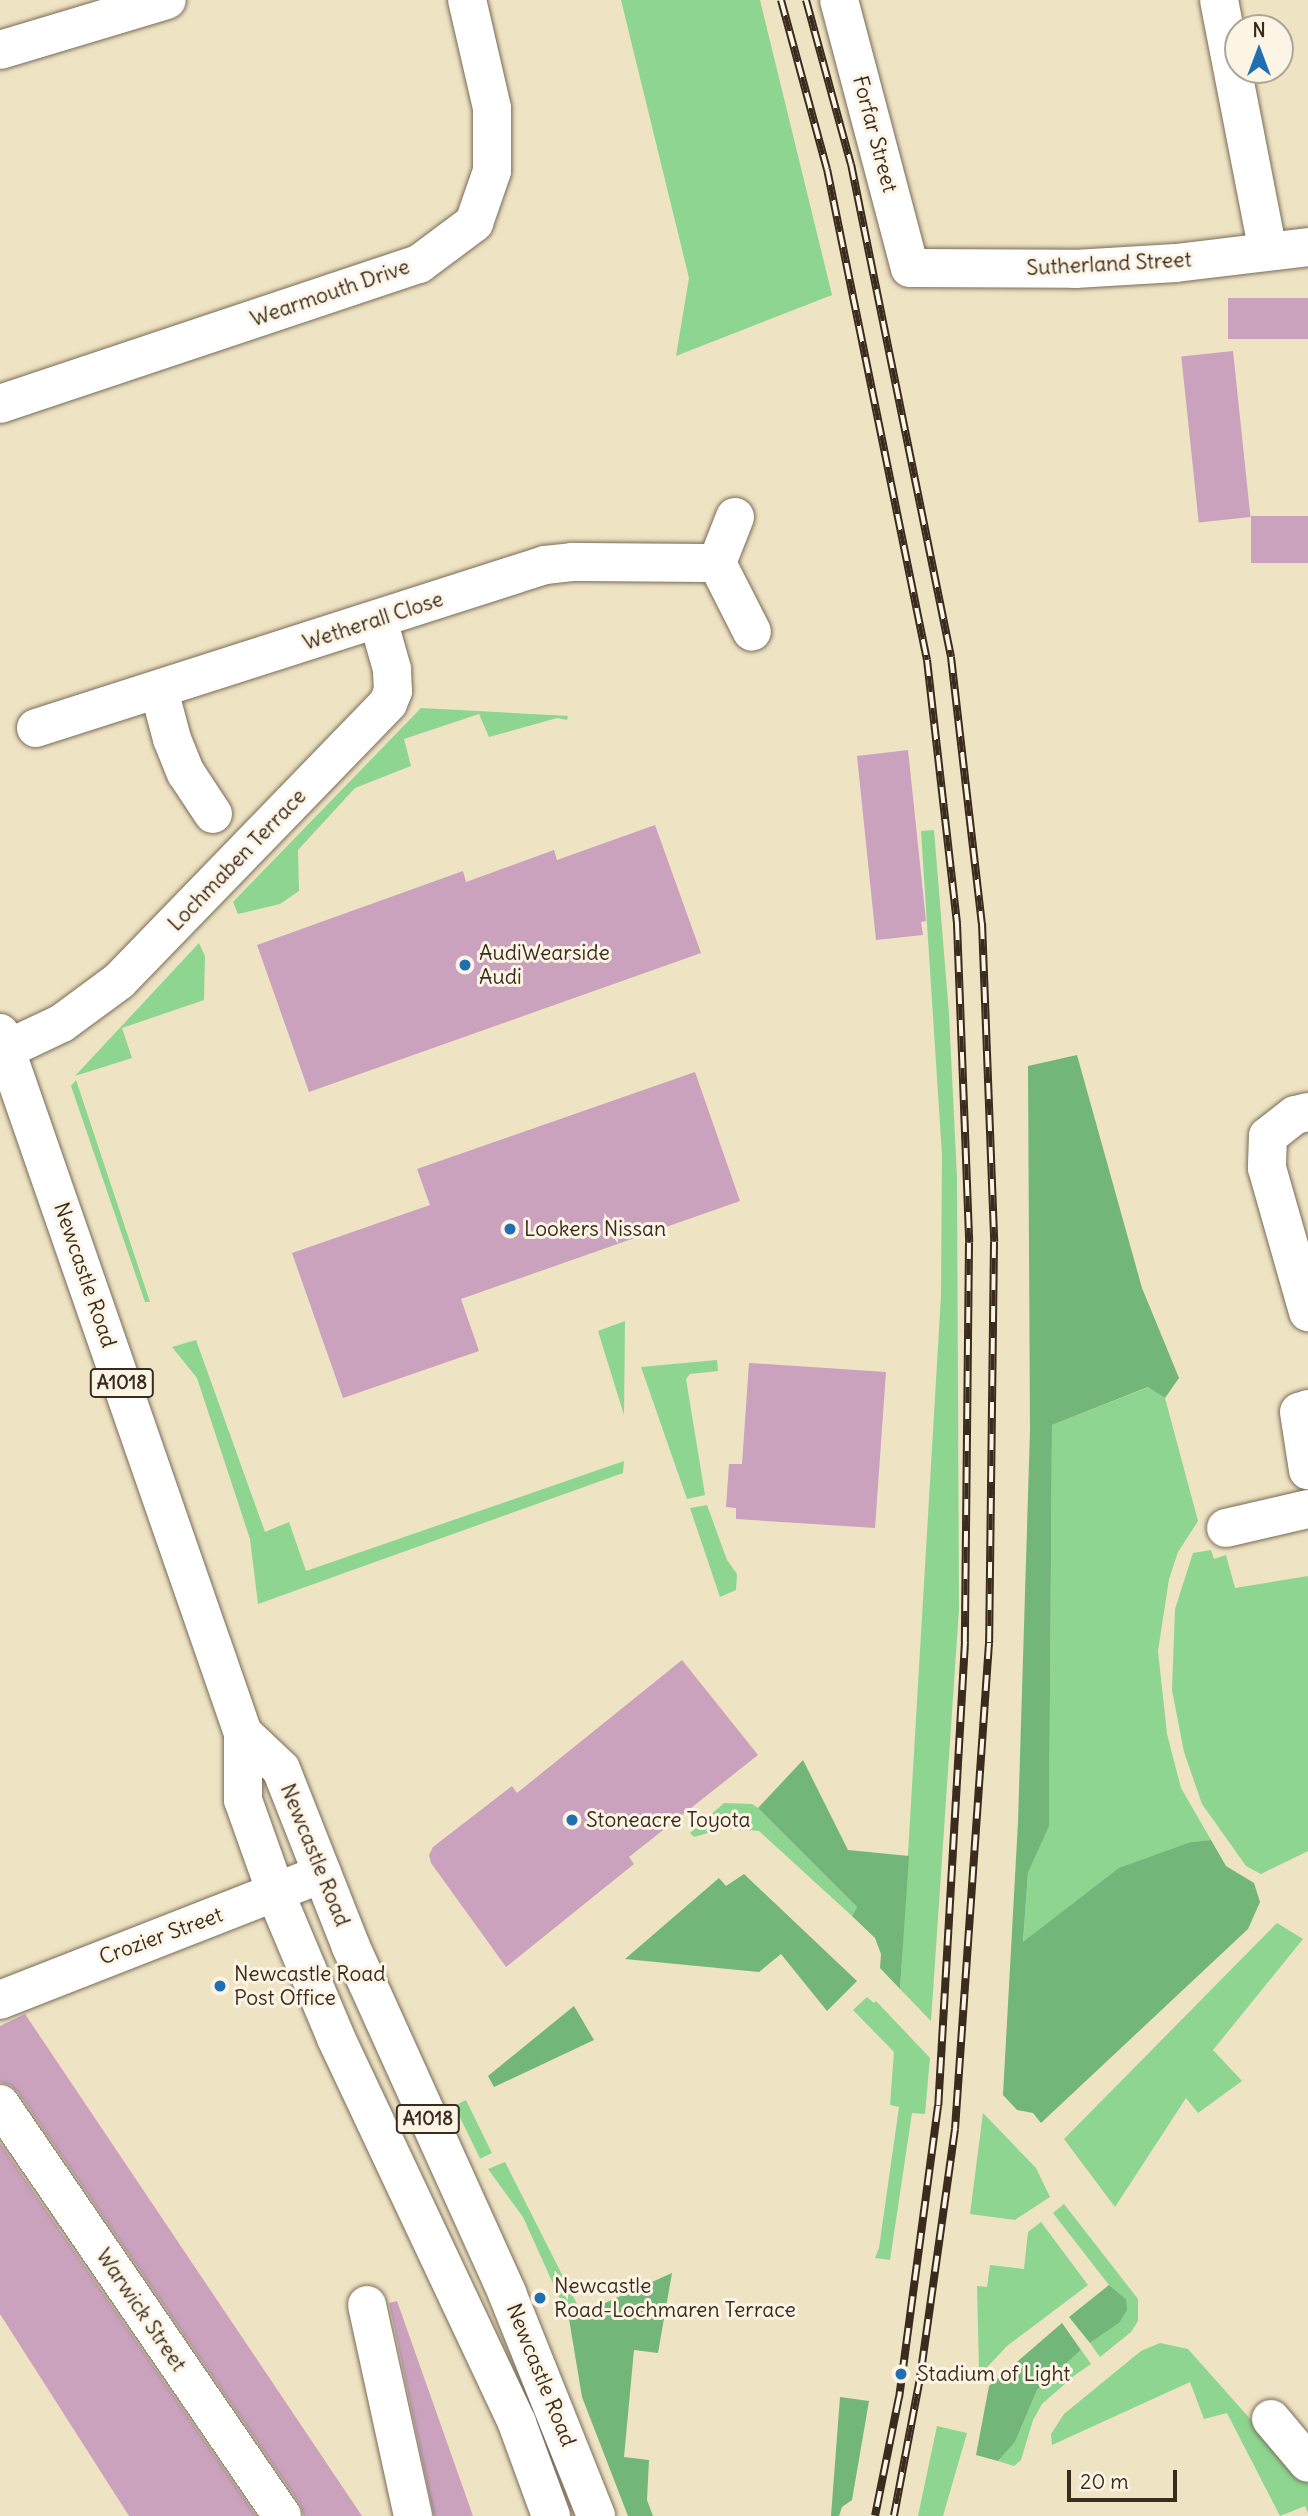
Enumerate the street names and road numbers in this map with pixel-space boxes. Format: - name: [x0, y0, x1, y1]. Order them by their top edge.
- street label: Forfar Street: [847, 73, 903, 195]
- street label: Sutherland Street: [1026, 247, 1192, 281]
- street label: Wearmouth Drive: [247, 254, 413, 332]
- street label: Wetherall Close: [300, 586, 446, 656]
- street label: Lochmaben Terrace: [163, 784, 311, 936]
- street label: Newcastle Road: [48, 1199, 122, 1351]
- road number: A1018: [89, 1368, 155, 1399]
- street label: Newcastle Road: [275, 1780, 355, 1930]
- street label: Crozier Street: [96, 1902, 226, 1970]
- road number: A1018: [395, 2104, 461, 2134]
- street label: Warwick Street: [91, 2244, 191, 2376]
- street label: Newcastle Road: [501, 2300, 581, 2450]

